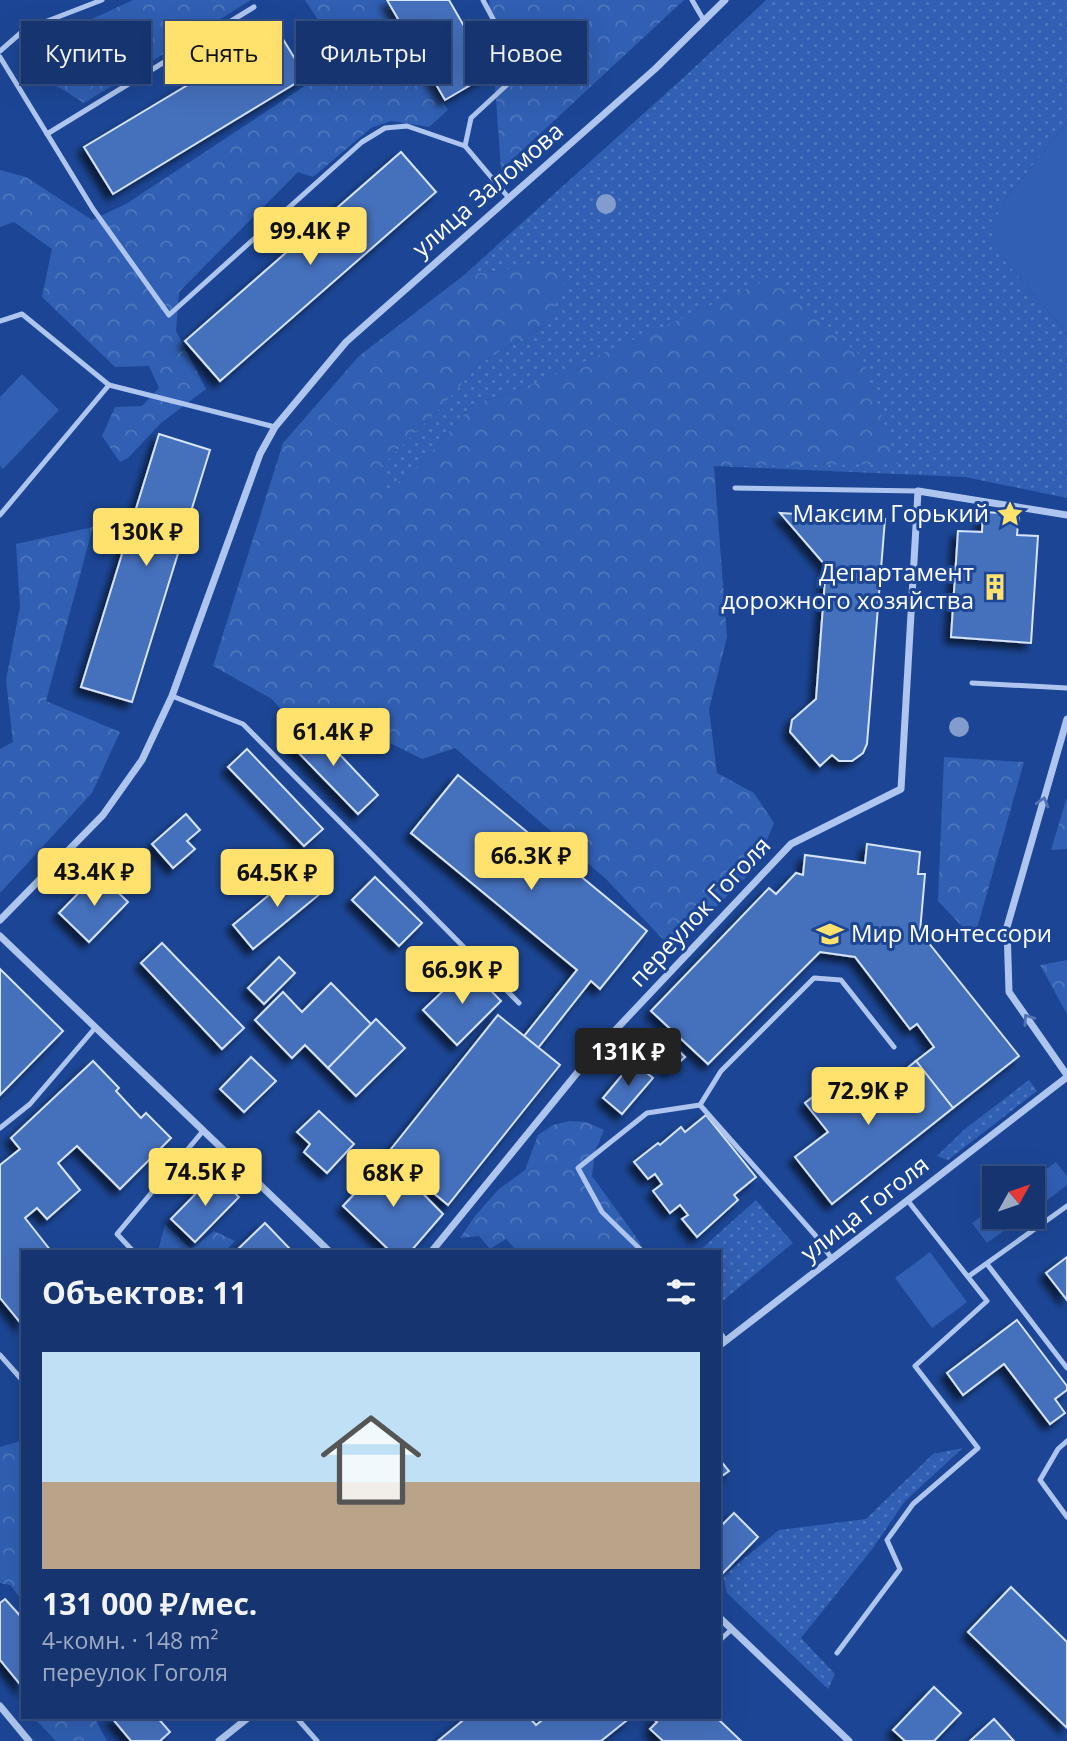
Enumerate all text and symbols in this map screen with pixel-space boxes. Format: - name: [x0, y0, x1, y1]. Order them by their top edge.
- chip: Купить: [21, 21, 151, 84]
- chip: Снять: [165, 21, 282, 84]
- chip: Фильтры: [296, 21, 451, 84]
- chip: Новое: [465, 21, 587, 84]
- street label: улица Заломова: [404, 114, 570, 264]
- pin: 99.4K ₽: [245, 208, 375, 267]
- text: 99.4K ₽: [270, 214, 350, 246]
- place label: Максим Горький: [792, 496, 989, 529]
- place icon: Максим Горький: [995, 499, 1025, 529]
- pin: 130K ₽: [89, 508, 203, 568]
- text: 130K ₽: [109, 515, 183, 547]
- place label: Департамент дорожного хозяйства: [721, 555, 974, 616]
- building icon: Департамент дорожного хозяйства: [980, 572, 1010, 602]
- pin: 61.4K ₽: [268, 708, 398, 768]
- text: 61.4K ₽: [293, 715, 373, 747]
- one-way arrow: [1035, 797, 1049, 809]
- street label: переулок Гоголя: [621, 829, 777, 993]
- pin: 66.3K ₽: [466, 832, 596, 892]
- text: 66.3K ₽: [491, 839, 571, 871]
- pin: 43.4K ₽: [29, 848, 159, 908]
- pin: 64.5K ₽: [212, 850, 342, 909]
- text: 43.4K ₽: [54, 855, 134, 887]
- text: 64.5K ₽: [237, 856, 317, 888]
- place label: Мир Монтессори: [851, 916, 1052, 949]
- school or university icon: Мир Монтессори: [815, 919, 845, 949]
- pin: 66.9K ₽: [397, 946, 527, 1006]
- text: 66.9K ₽: [422, 953, 502, 985]
- one-way arrow: [1024, 1014, 1036, 1027]
- pin: 131K ₽: [571, 1028, 685, 1088]
- text: 131K ₽: [591, 1035, 665, 1067]
- pin: 72.9K ₽: [803, 1068, 933, 1127]
- text: 72.9K ₽: [828, 1074, 908, 1106]
- street label: улица Гоголя: [793, 1147, 935, 1268]
- pin: 74.5K ₽: [140, 1148, 270, 1208]
- pin: 68K ₽: [344, 1150, 442, 1209]
- text: 74.5K ₽: [165, 1155, 245, 1187]
- text: 68K ₽: [363, 1156, 423, 1188]
- north arrow: [982, 1166, 1045, 1228]
- map controls: [982, 1166, 1045, 1229]
- text: Объектов: 11: [42, 1272, 247, 1313]
- icon: filters: [662, 1273, 700, 1311]
- icon: home: [308, 1397, 434, 1523]
- text: 131 000 ₽/мес.: [42, 1583, 257, 1624]
- text: 4-комн. · 148 m²: [42, 1624, 218, 1656]
- text: переулок Гоголя: [42, 1656, 228, 1688]

